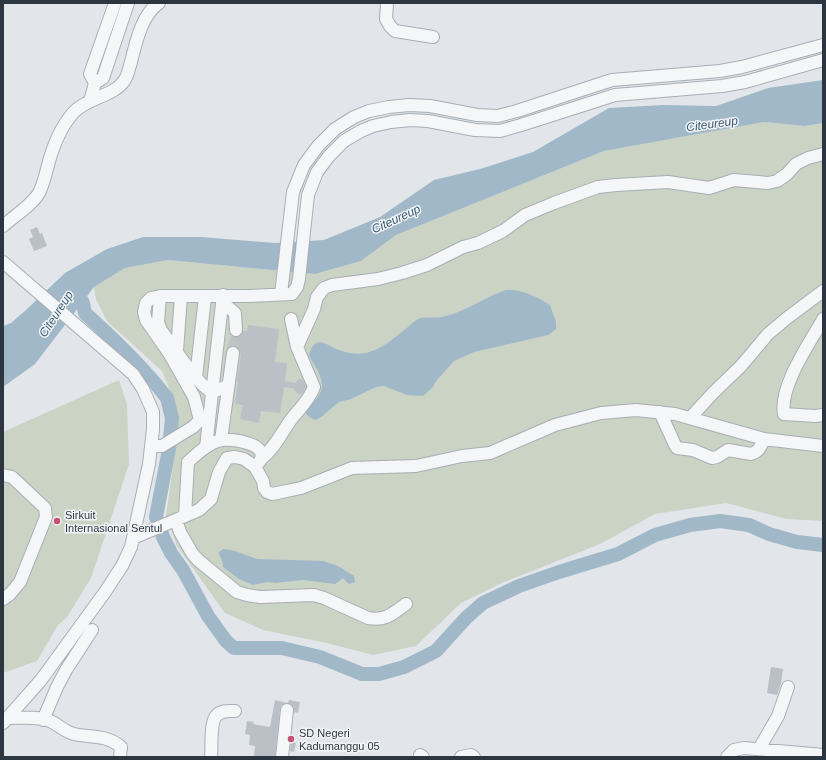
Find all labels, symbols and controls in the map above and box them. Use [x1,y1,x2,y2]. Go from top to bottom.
water label: Citeureup [685,113,739,135]
water label: Citeureup [369,202,423,236]
water label: Citeureup [36,288,76,340]
place label: Sirkuit Internasional Sentul [65,509,162,534]
marker: Sirkuit Internasional Sentul [52,516,62,526]
place label: SD Negeri Kadumanggu 05 [299,727,380,752]
marker: SD Negeri Kadumanggu 05 [286,734,296,744]

